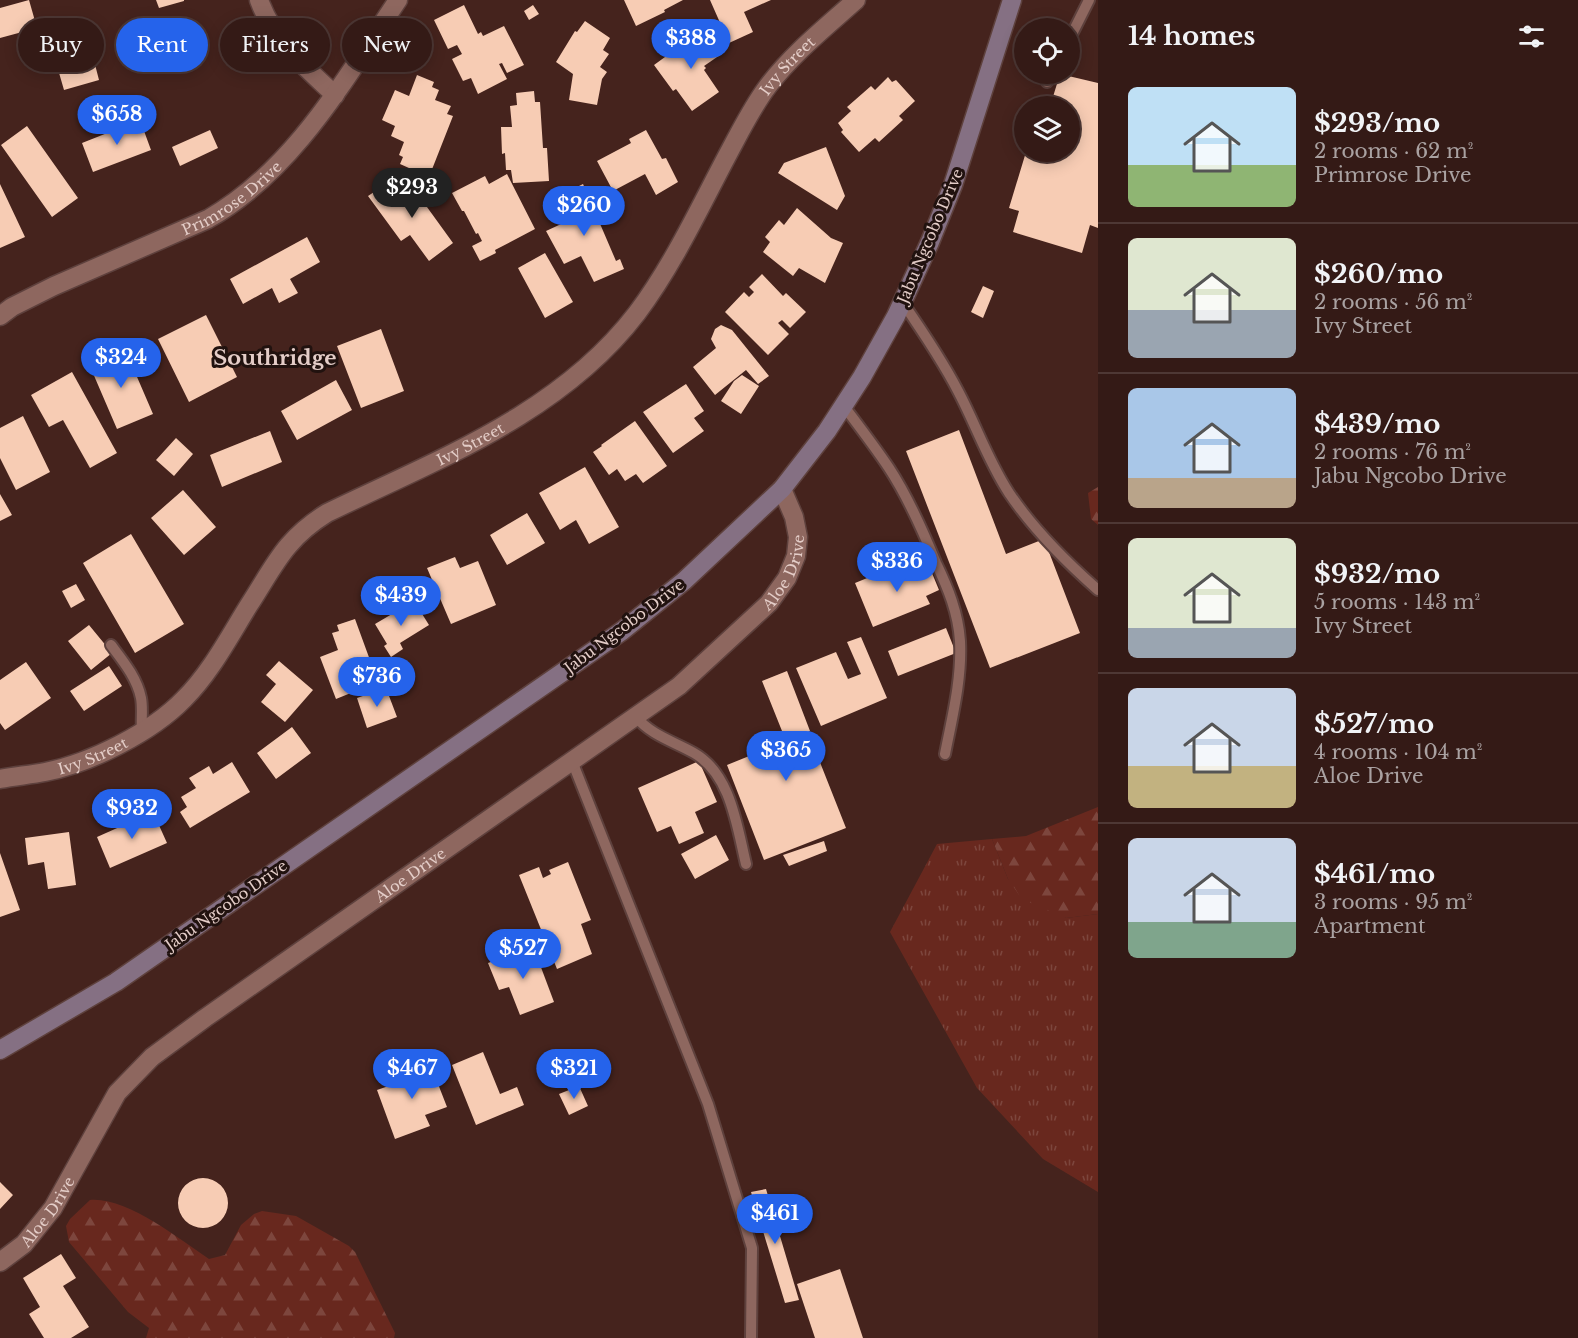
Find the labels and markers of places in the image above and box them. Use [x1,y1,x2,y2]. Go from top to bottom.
pin: $388 [655,19,727,70]
pin: $658 [81,95,153,146]
pin: $293 [376,168,448,219]
pin: $260 [548,186,620,237]
pin: $324 [85,338,157,389]
pin: $336 [861,542,933,593]
pin: $439 [365,576,437,627]
pin: $736 [341,657,413,708]
pin: $365 [750,731,822,782]
pin: $932 [96,789,168,840]
pin: $527 [487,929,559,980]
pin: $467 [376,1049,448,1100]
pin: $321 [538,1049,610,1100]
pin: $461 [739,1194,811,1245]

